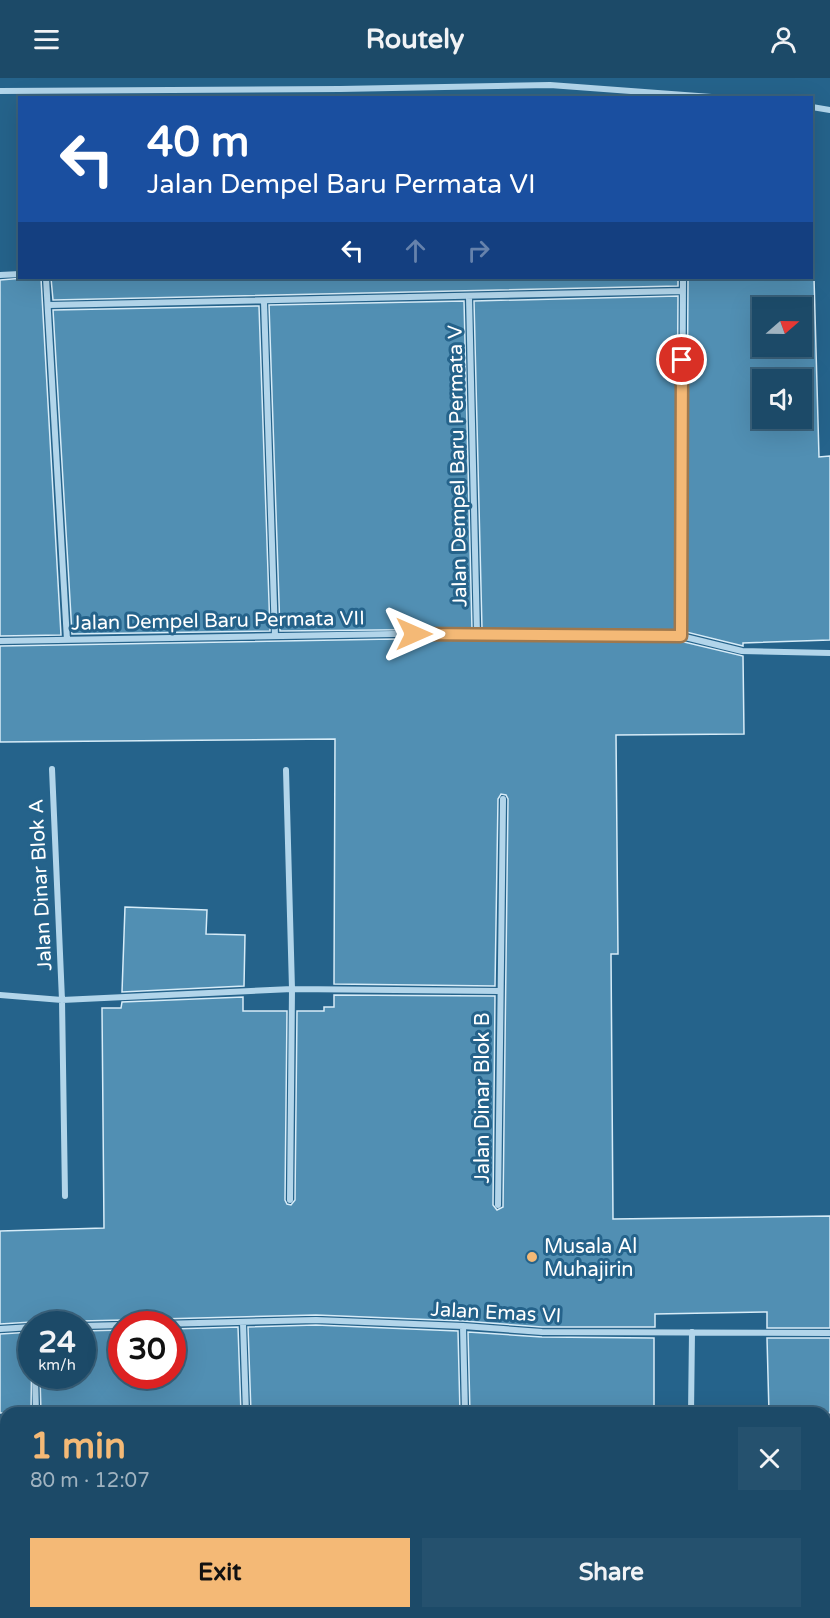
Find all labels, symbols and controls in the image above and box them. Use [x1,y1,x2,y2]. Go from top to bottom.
icon: menu [30,23,63,56]
text: Routely [366,23,464,56]
icon: person [767,23,800,56]
text: 40 m [147,117,249,168]
icon: left [48,120,126,198]
text: Jalan Dempel Baru Permata VI [147,168,536,201]
icon: left [336,234,369,267]
icon: ahead [399,234,432,267]
icon: right [462,234,495,267]
north arrow [752,297,812,357]
map controls [752,297,812,429]
street label: Jalan Dempel Baru Permata V [444,325,472,607]
pin [656,334,707,385]
icon: arrive [665,343,698,376]
button: sound [752,369,812,429]
position arrow [382,602,446,666]
street label: Jalan Dempel Baru Permata VII [71,606,365,636]
street label: Jalan Dinar Blok A [25,798,57,972]
street label: Jalan Dinar Blok B [471,1012,495,1184]
place label: Musala Al Muhajirin [544,1235,637,1282]
marker: Musala Al Muhajirin [525,1250,539,1264]
street label: Jalan Emas VI [430,1298,562,1328]
speed limit sign: 30 [108,1311,186,1389]
text: 24 [38,1324,76,1361]
text: km/h [38,1356,76,1374]
text: 1 min [30,1425,126,1468]
button: close [738,1427,801,1490]
text: 80 m · 12:07 [30,1469,150,1493]
button: Exit [30,1538,410,1607]
button: Share [422,1538,801,1607]

